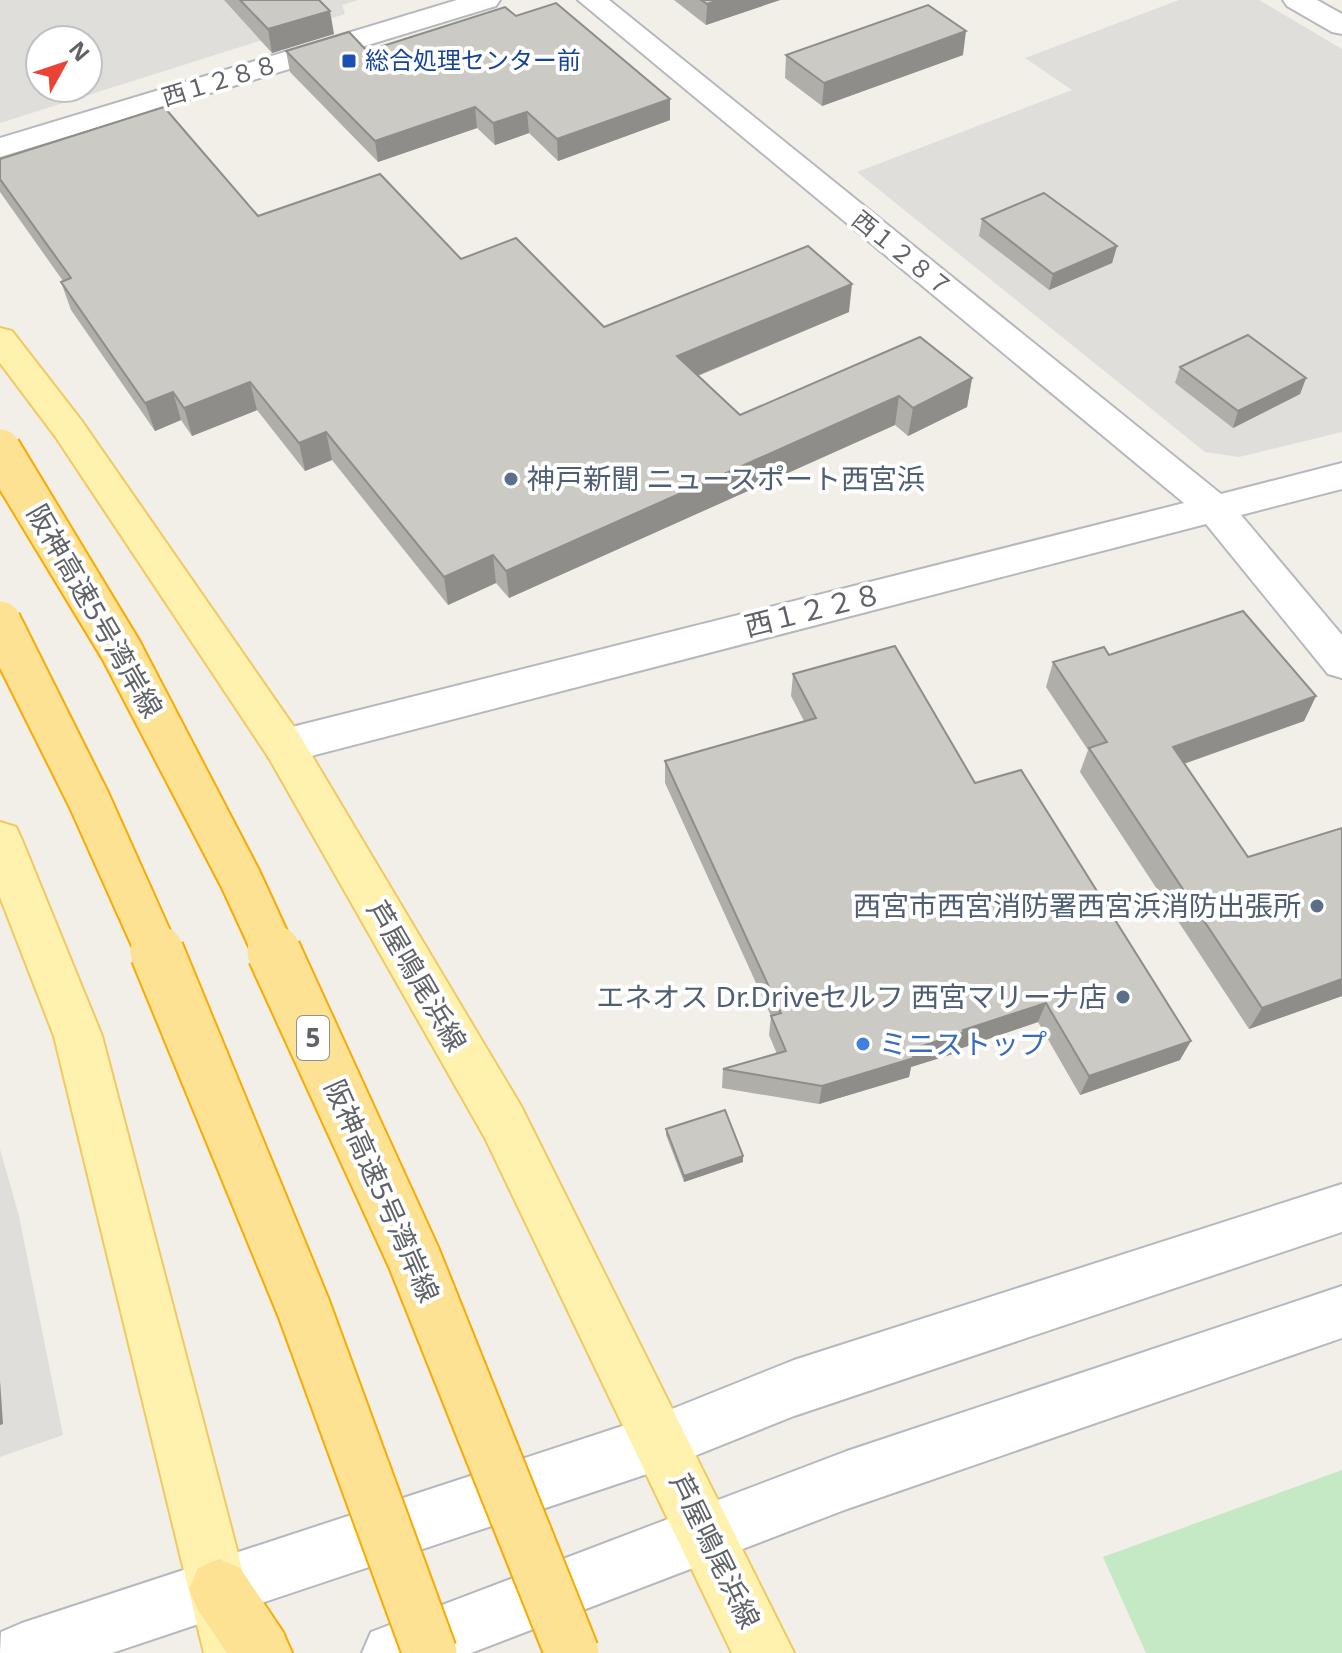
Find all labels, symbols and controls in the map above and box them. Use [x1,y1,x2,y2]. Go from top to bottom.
north arrow [24,24,104,104]
text: N [63,34,97,67]
place label: 総合処理センター前 [365,43,581,76]
street label: 西１２８８ [157,46,282,113]
marker: 総合処理センター前 [340,52,358,70]
street label: 西１２８７ [846,202,960,303]
place label: 神戸新聞 ニュースポート西宮浜 [527,459,925,497]
marker: 神戸新聞 ニュースポート西宮浜 [502,470,520,488]
street label: 阪神高速5号湾岸線 [19,497,172,724]
street label: 西１２２８ [740,574,885,644]
place label: 西宮市西宮消防署西宮浜消防出張所 [853,886,1301,924]
street label: 芦屋鳴尾浜線 [359,893,476,1058]
marker: 西宮市西宮消防署西宮浜消防出張所 [1308,897,1326,915]
place label: エネオス Dr.Driveセルフ 西宮マリーナ店 [596,977,1107,1015]
marker: エネオス Dr.Driveセルフ 西宮マリーナ店 [1114,988,1132,1006]
road number: 5 [297,1016,329,1060]
place label: ミニストップ [879,1024,1047,1062]
marker: ミニストップ [854,1035,872,1053]
street label: 阪神高速5号湾岸線 [317,1073,449,1308]
street label: 芦屋鳴尾浜線 [662,1467,770,1634]

